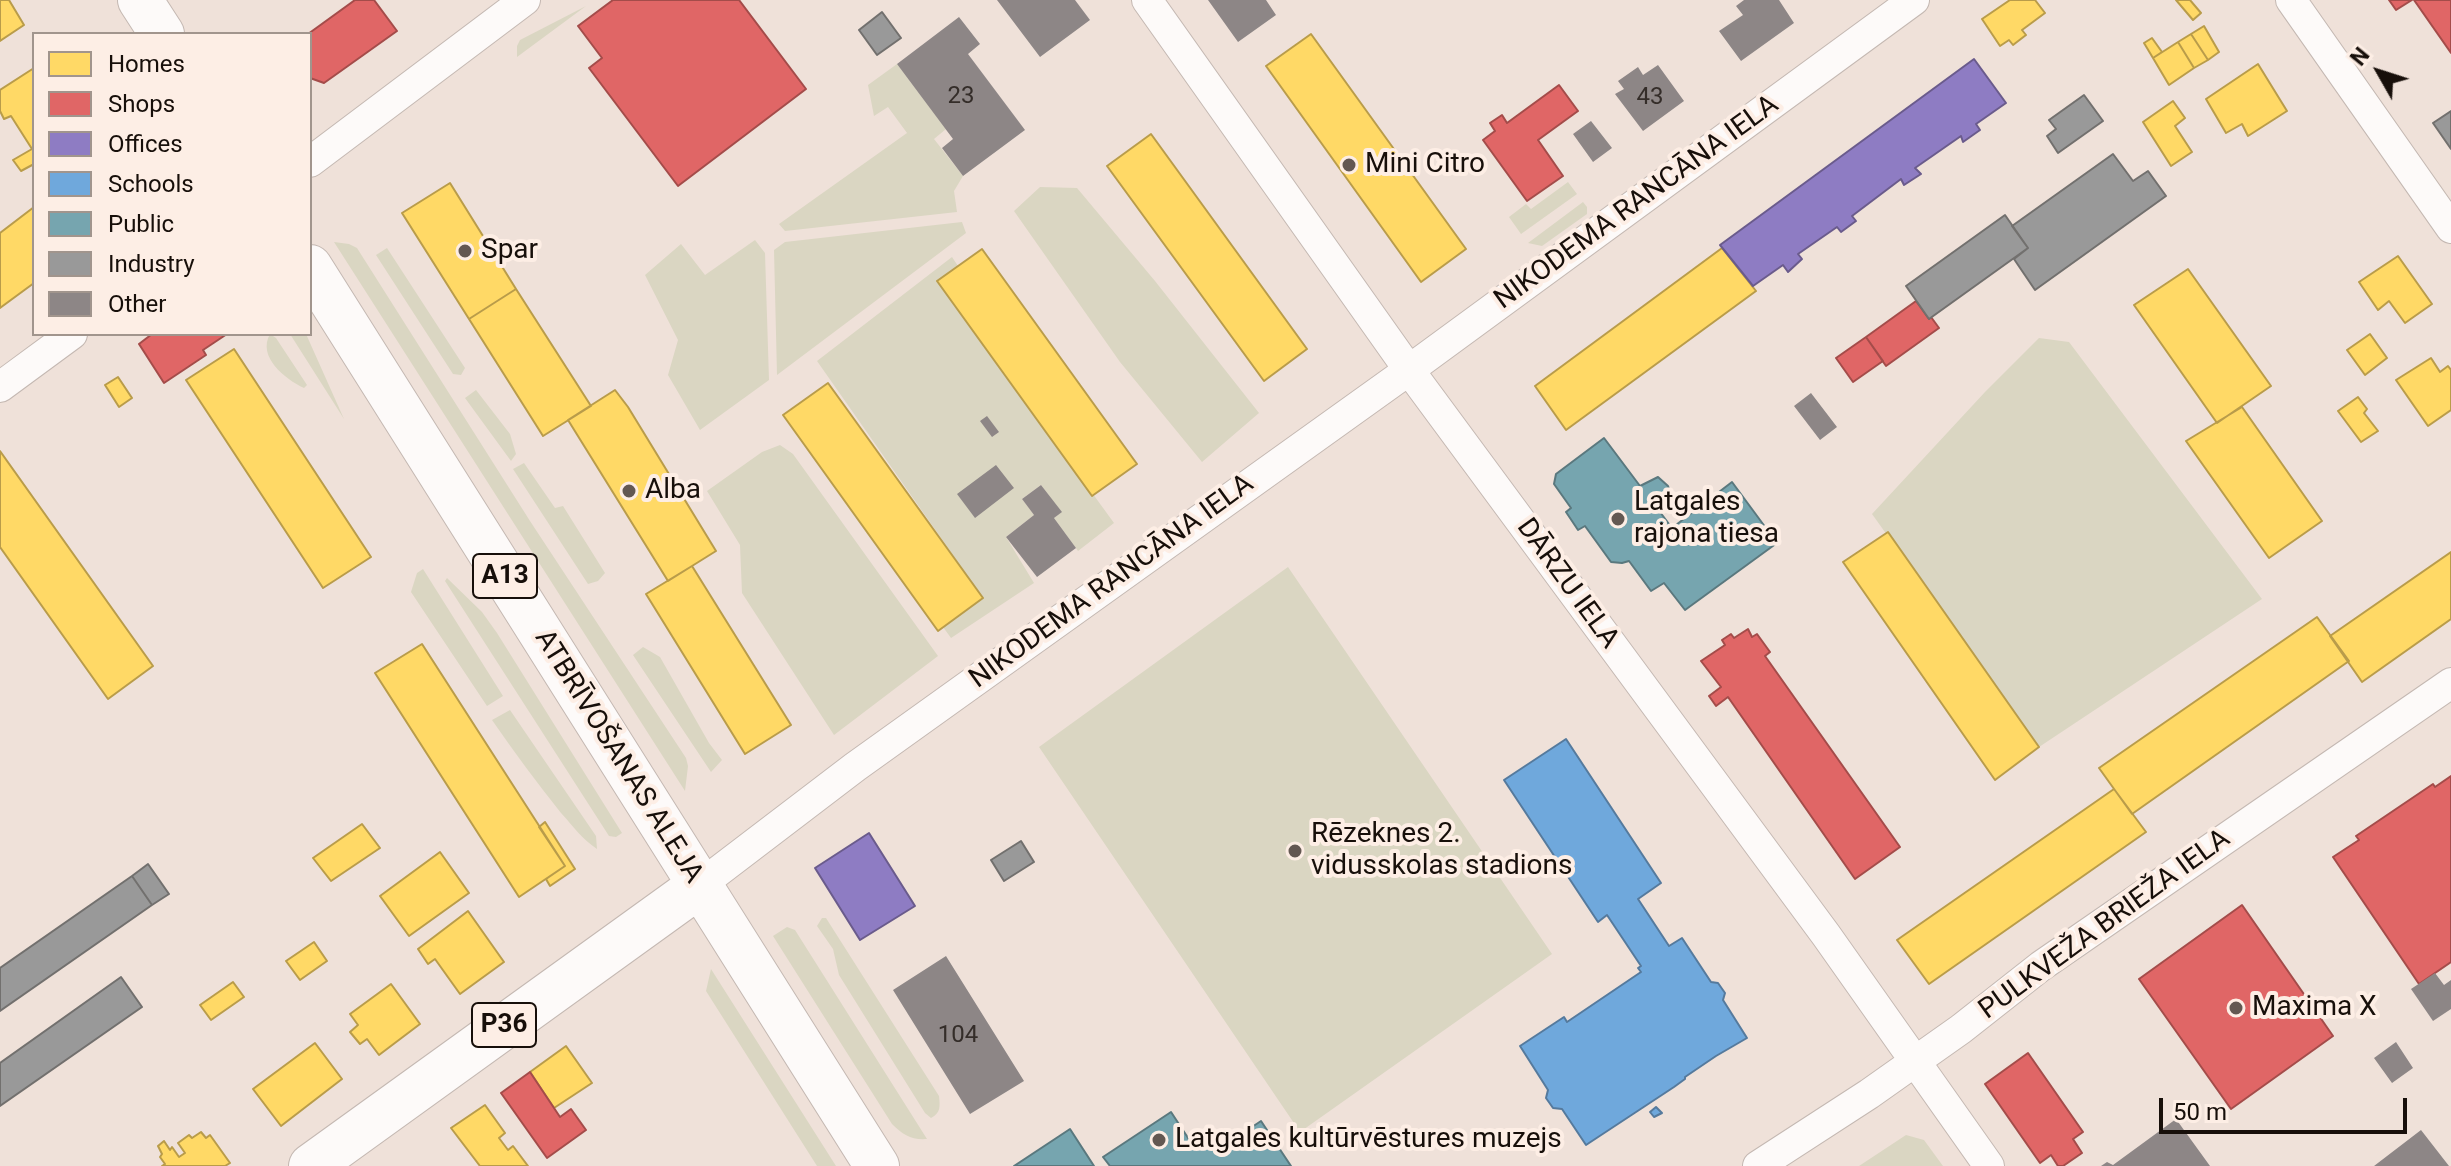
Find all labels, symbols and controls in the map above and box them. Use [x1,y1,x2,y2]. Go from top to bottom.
legend [32,32,312,336]
north arrow [2339,32,2419,112]
text: N [2345,43,2375,70]
text: Homes [108,50,185,78]
house number: 23 [948,83,974,111]
house number: 43 [1637,84,1663,112]
street label: NIKODEMA RANCĀNA IELA [1488,89,1786,317]
text: Shops [108,90,175,118]
text: Offices [108,130,183,158]
place label: Mini Citro [1365,148,1485,182]
marker: Mini Citro [1340,156,1358,174]
text: Schools [108,170,194,198]
text: Public [108,210,174,238]
place label: Spar [481,234,538,268]
marker: Spar [456,242,474,260]
text: Industry [108,250,194,278]
text: Other [108,290,166,318]
street label: NIKODEMA RANCĀNA IELA [963,468,1261,696]
place label: Alba [645,474,701,508]
marker: Alba [620,482,638,500]
place label: Latgales rajona tiesa [1634,486,1779,552]
marker: Latgales rajona tiesa [1609,510,1627,528]
street label: DĀRZU IELA [1509,512,1625,656]
road number: A13 [473,554,537,598]
street label: ATBRĪVOŠANAS ALEJA [526,624,710,890]
place label: Rēzeknes 2. vidusskolas stadions [1311,818,1572,884]
street label: PULKVEŽA BRIEŽA IELA [1973,823,2237,1027]
marker: Rēzeknes 2. vidusskolas stadions [1286,842,1304,860]
place label: Maxima X [2252,991,2377,1025]
marker: Maxima X [2227,999,2245,1017]
road number: P36 [472,1003,536,1047]
house number: 104 [938,1022,978,1050]
scale bar [2163,1082,2411,1132]
text: 50 m [2173,1098,2227,1126]
place label: Latgales kultūrvēstures muzejs [1175,1123,1562,1157]
marker: Latgales kultūrvēstures muzejs [1150,1131,1168,1149]

